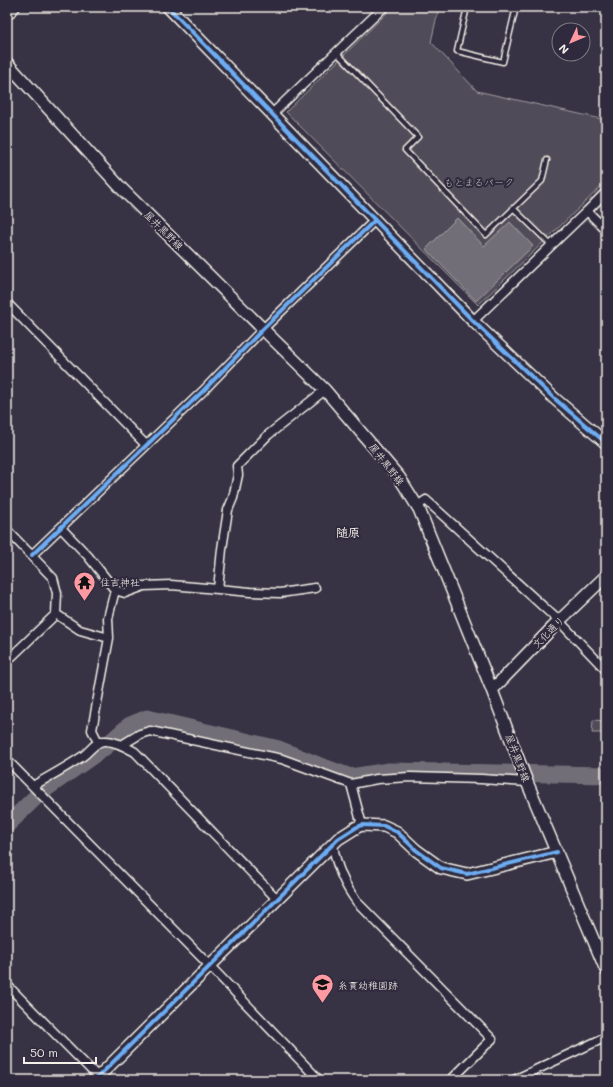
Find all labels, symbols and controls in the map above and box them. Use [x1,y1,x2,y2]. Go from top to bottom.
north arrow [551,22,591,62]
text: N [555,41,572,58]
park label: もとまるパーク [444,175,514,189]
street label: 屋井黒野線 [141,207,187,253]
street label: 屋井黒野線 [366,440,408,488]
district label: 随原 [336,524,360,540]
temple icon: 住吉神社 [71,569,97,602]
place label: 住吉神社 [100,575,140,589]
street label: 文化通り [529,613,567,651]
street label: 屋井黒野線 [503,732,533,784]
school or university icon: 糸貫幼稚園跡 [309,972,335,1005]
place label: 糸貫幼稚園跡 [338,978,398,992]
scale bar [24,1039,96,1065]
text: 50 m [30,1044,58,1060]

